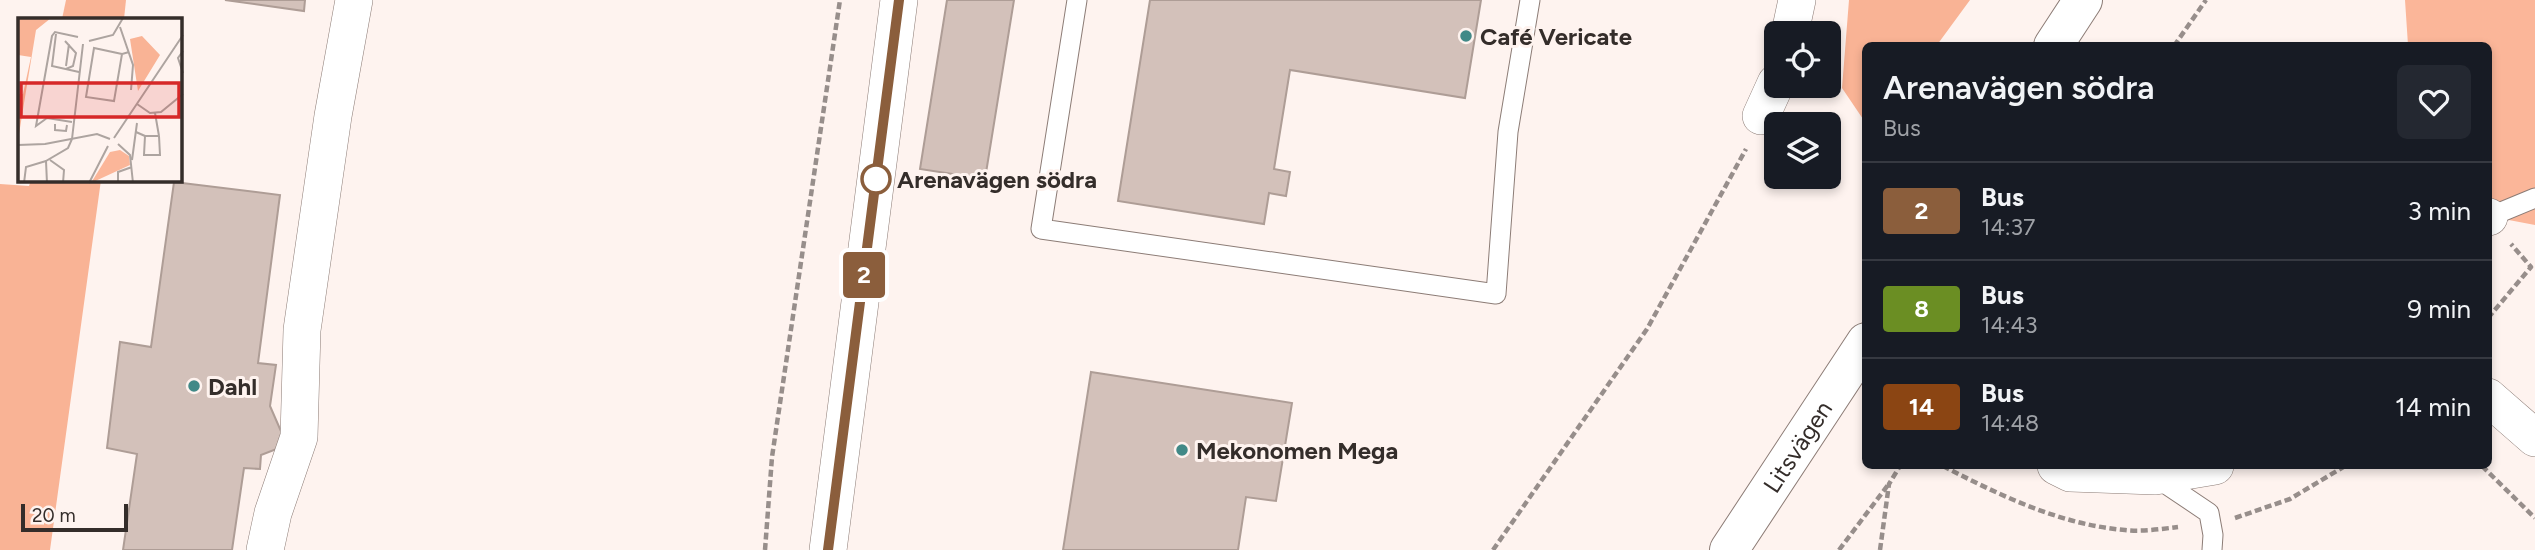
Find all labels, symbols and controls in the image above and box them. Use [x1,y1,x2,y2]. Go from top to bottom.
inset map [18,18,182,182]
map controls [1764,21,1841,189]
button: locate [1764,21,1841,98]
place label: Café Vericate [1480,22,1632,51]
marker: Café Vericate [1458,28,1474,44]
button: heart [2397,65,2471,139]
text: Arenavägen södra [1883,68,2155,107]
button: layers [1764,112,1841,189]
text: Bus [1883,114,1921,142]
marker: Arenavägen södra [861,164,891,194]
place label: Arenavägen södra [897,165,1097,194]
text: Bus [1981,181,2024,213]
text: 3 min [2408,195,2471,227]
text: 2 [1915,196,1928,225]
text: 14:37 [1981,213,2035,241]
line badge: 2 [841,252,887,298]
text: 2 [857,260,871,289]
text: Bus [1981,279,2024,311]
text: 9 min [2407,293,2471,325]
text: 8 [1914,294,1929,323]
text: 14:43 [1981,311,2037,339]
place label: Dahl [208,372,257,401]
text: Bus [1981,377,2024,409]
marker: Dahl [186,378,202,394]
text: 14 min [2395,391,2471,423]
text: 14 [1909,392,1934,421]
street label: Litsvägen [1757,395,1838,498]
text: 14:48 [1981,409,2039,437]
place label: Mekonomen Mega [1196,436,1398,465]
marker: Mekonomen Mega [1174,442,1190,458]
scale bar [21,501,128,533]
text: 20 m [32,504,76,527]

